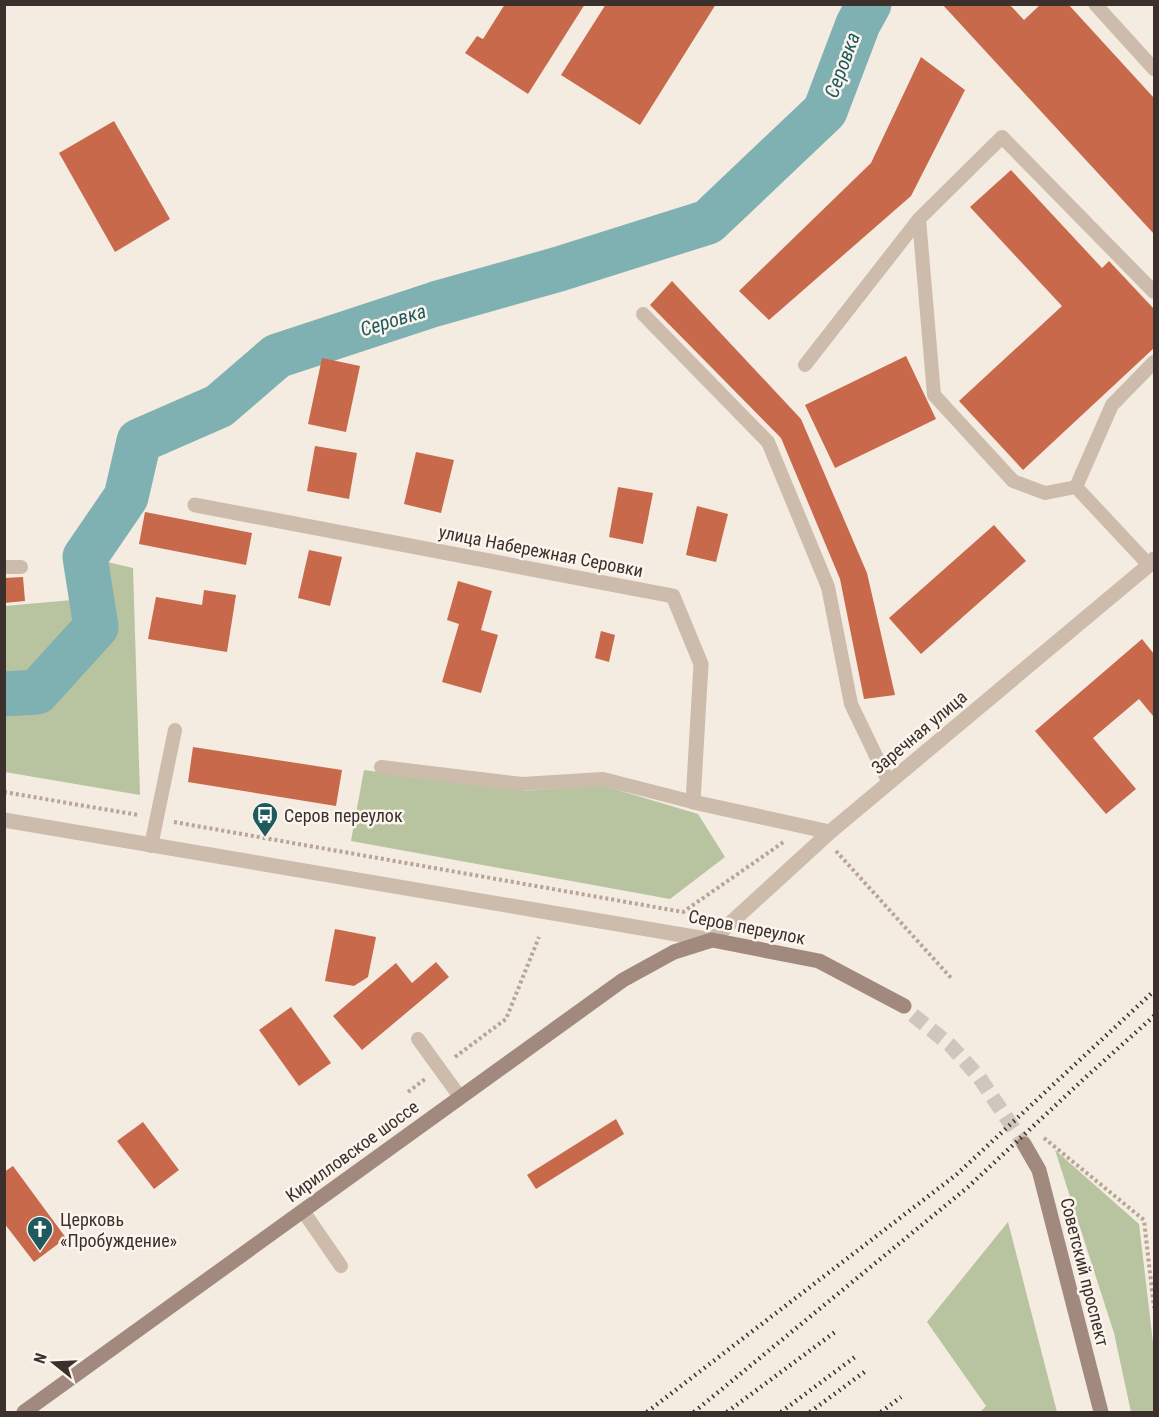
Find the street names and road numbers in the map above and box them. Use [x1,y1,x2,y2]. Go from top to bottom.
street label: улица Набережная Серовки [437,521,645,581]
street label: Заречная улица [867,686,971,778]
street label: Серов переулок [687,905,808,949]
street label: Кирилловское шоссе [282,1096,422,1206]
street label: Советский проспект [1056,1196,1114,1349]

